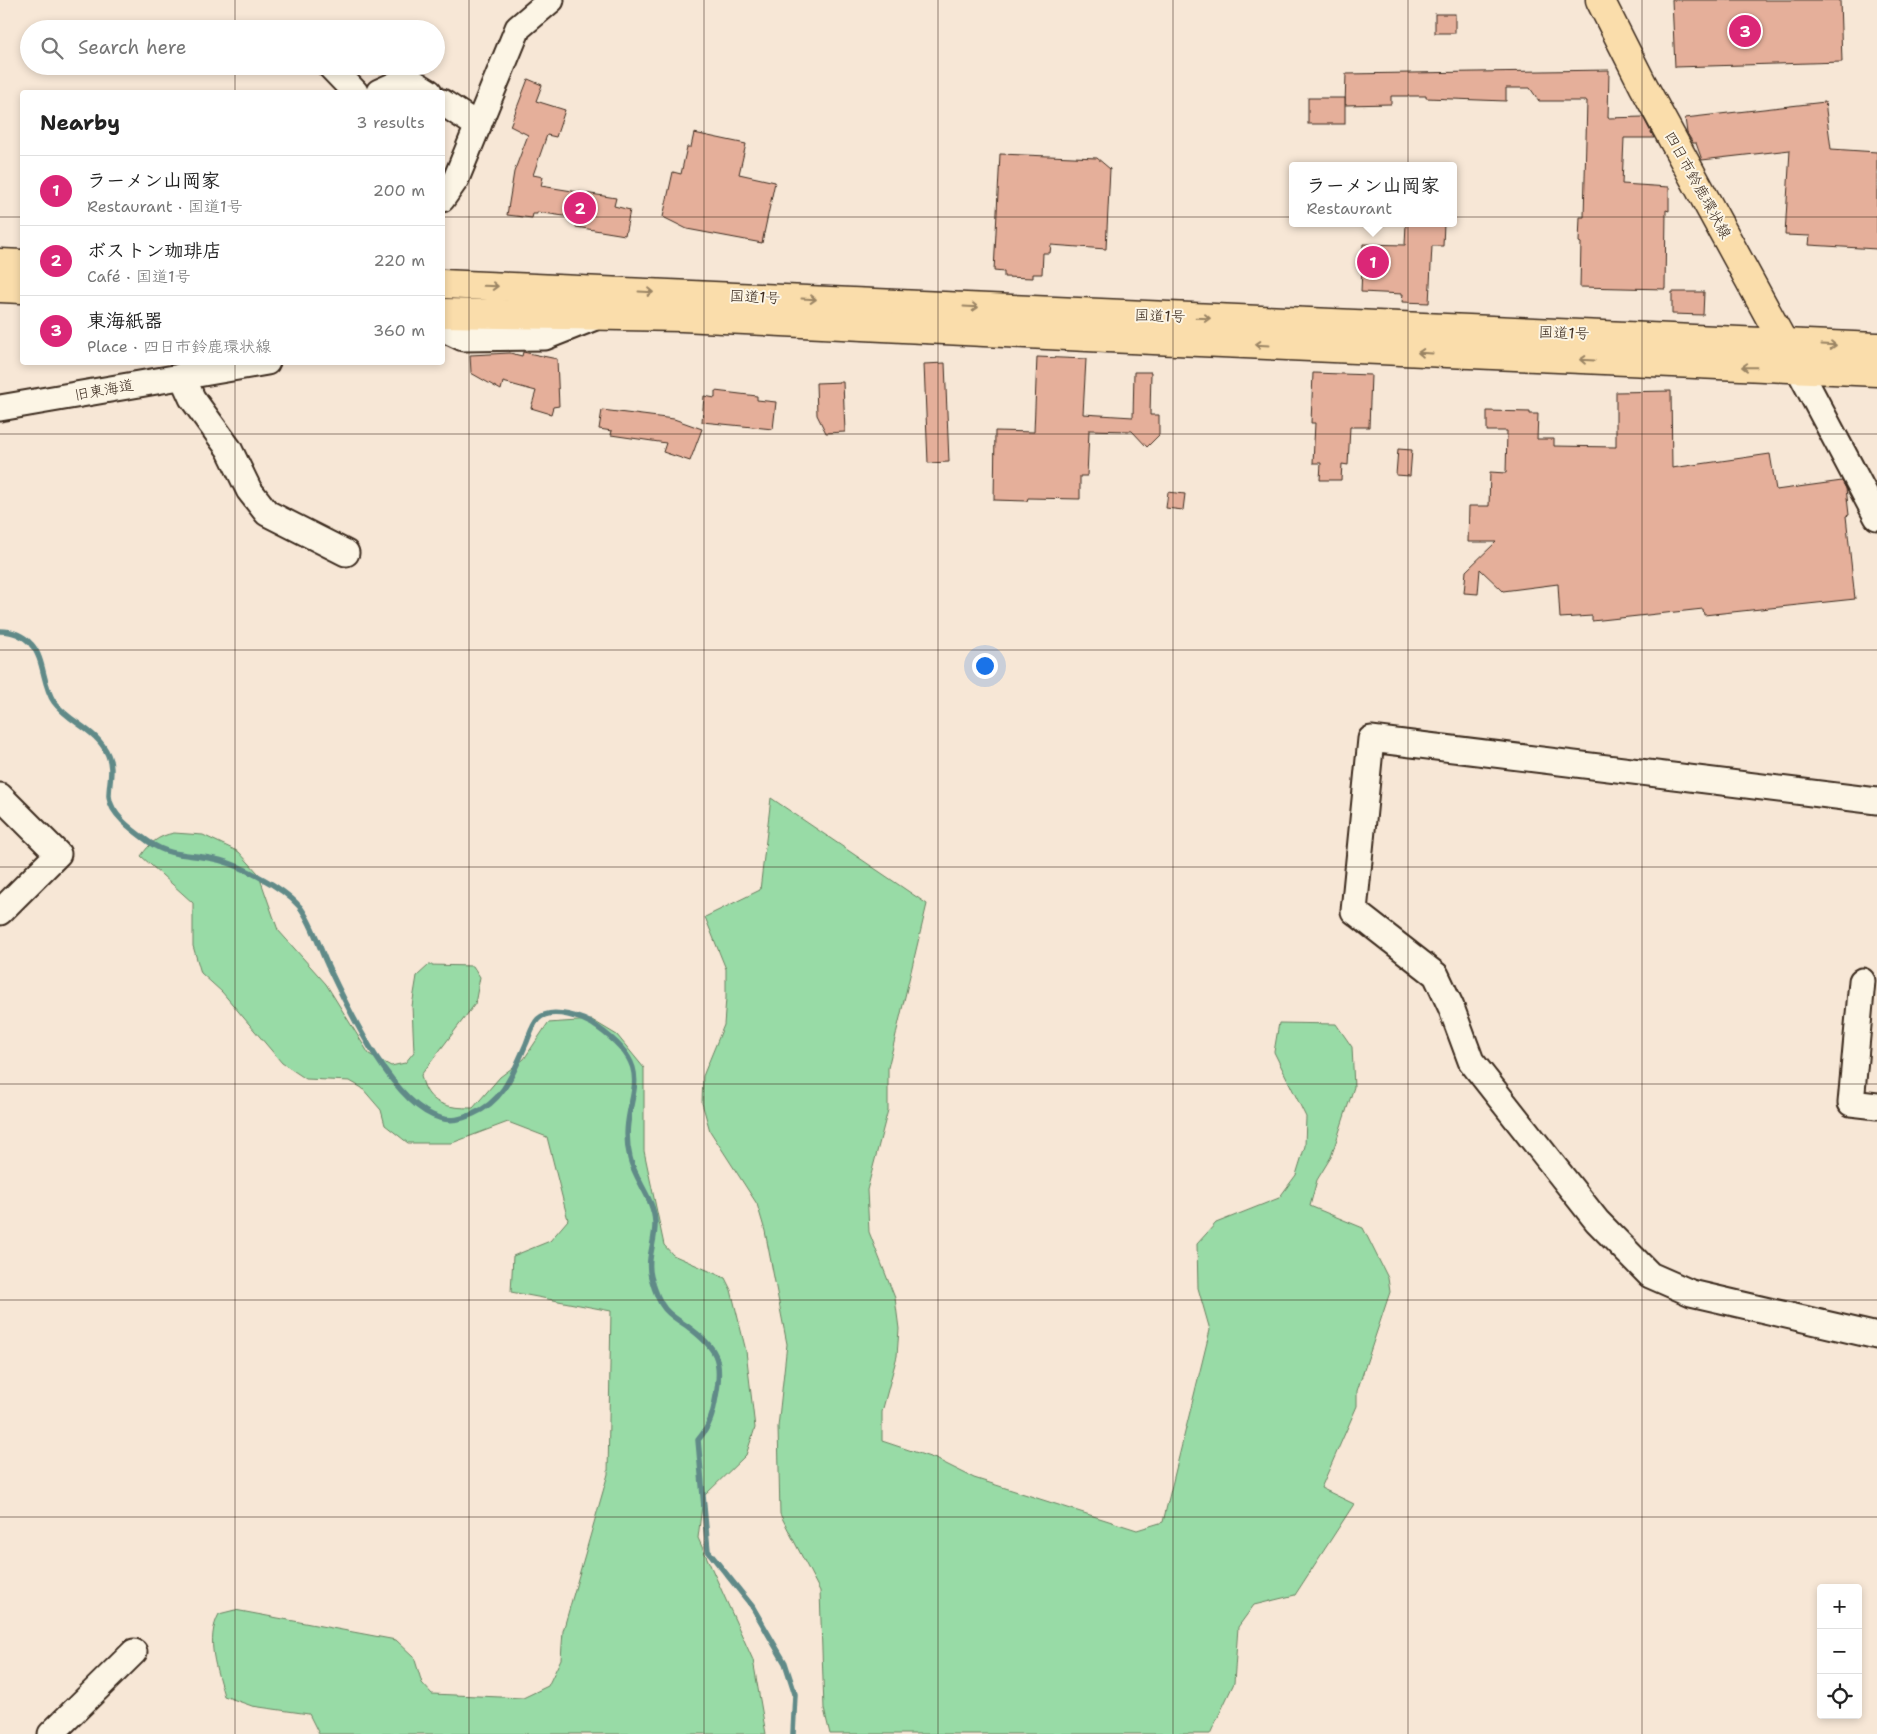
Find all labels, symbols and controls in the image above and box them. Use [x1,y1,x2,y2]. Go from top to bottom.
pin: 3 [1729,12,1761,50]
search box [20,20,445,75]
icon: search [38,34,66,62]
text: Search here [78,35,187,60]
text: Nearby [40,109,120,137]
text: 3 results [356,112,425,133]
street label: 四日市鈴鹿環状線 [1660,128,1736,242]
popup [1289,162,1457,227]
text: ラーメン山岡家 [87,168,220,193]
text: ラーメン山岡家 [1306,173,1440,198]
text: 1 [52,180,60,201]
text: 200 m [373,180,425,201]
pin: 2 [564,189,596,227]
text: Restaurant · 国道1号 [87,196,243,217]
text: Restaurant [1306,198,1392,219]
text: ボストン珈琲店 [87,238,222,263]
pin: 1 [1357,243,1389,281]
text: 2 [50,250,62,271]
text: 220 m [373,250,425,271]
text: Café · 国道1号 [87,266,191,287]
one-way arrow [482,281,499,291]
street label: 国道1号 [729,286,781,308]
one-way arrow [638,287,654,296]
one-way arrow [800,295,816,304]
one-way arrow [963,303,979,312]
street label: 国道1号 [1134,305,1186,327]
text: 東海紙器 [87,308,163,333]
one-way arrow [1195,313,1211,322]
text: 3 [50,320,62,341]
text: 360 m [373,320,425,341]
street label: 国道1号 [1538,322,1590,344]
text: Place · 四日市鈴鹿環状線 [87,336,271,357]
one-way arrow [1821,340,1837,349]
one-way arrow [1255,341,1271,350]
one-way arrow [1417,348,1433,357]
one-way arrow [1579,356,1595,365]
one-way arrow [1742,362,1758,372]
street label: 旧東海道 [73,375,135,405]
your location [972,653,998,679]
map controls [1817,1584,1862,1719]
button: + [1817,1584,1862,1629]
button: − [1817,1629,1862,1674]
button: locate [1817,1674,1862,1719]

